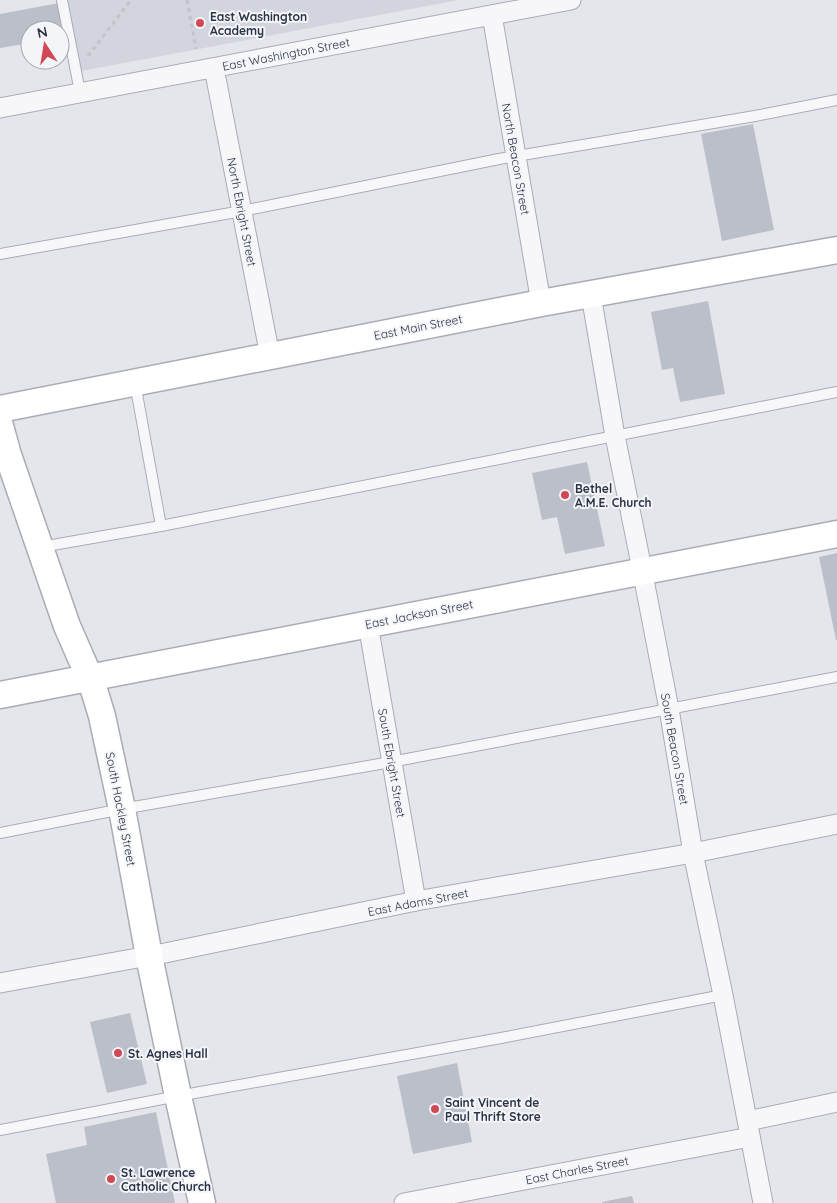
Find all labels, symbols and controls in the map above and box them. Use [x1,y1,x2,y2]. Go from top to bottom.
place label: East Washington Academy [210,9,307,38]
marker: East Washington Academy [194,17,206,29]
north arrow [20,20,70,70]
text: N [35,22,49,42]
street label: East Washington Street [221,34,351,74]
street label: North Beacon Street [499,102,533,216]
street label: North Ebright Street [224,156,260,268]
street label: East Main Street [372,311,464,343]
place label: Bethel A.M.E. Church [575,481,652,510]
marker: Bethel A.M.E. Church [559,489,571,501]
street label: East Jackson Street [364,596,474,632]
street label: South Beacon Street [658,692,692,806]
street label: South Ebright Street [375,707,409,819]
street label: South Hackley Street [103,751,139,867]
street label: East Adams Street [366,885,470,919]
place label: St. Agnes Hall [128,1046,208,1061]
marker: St. Agnes Hall [112,1047,124,1059]
place label: Saint Vincent de Paul Thrift Store [445,1095,541,1124]
marker: Saint Vincent de Paul Thrift Store [429,1103,441,1115]
street label: East Charles Street [524,1153,630,1187]
place label: St. Lawrence Catholic Church [121,1165,211,1194]
marker: St. Lawrence Catholic Church [105,1173,117,1185]

